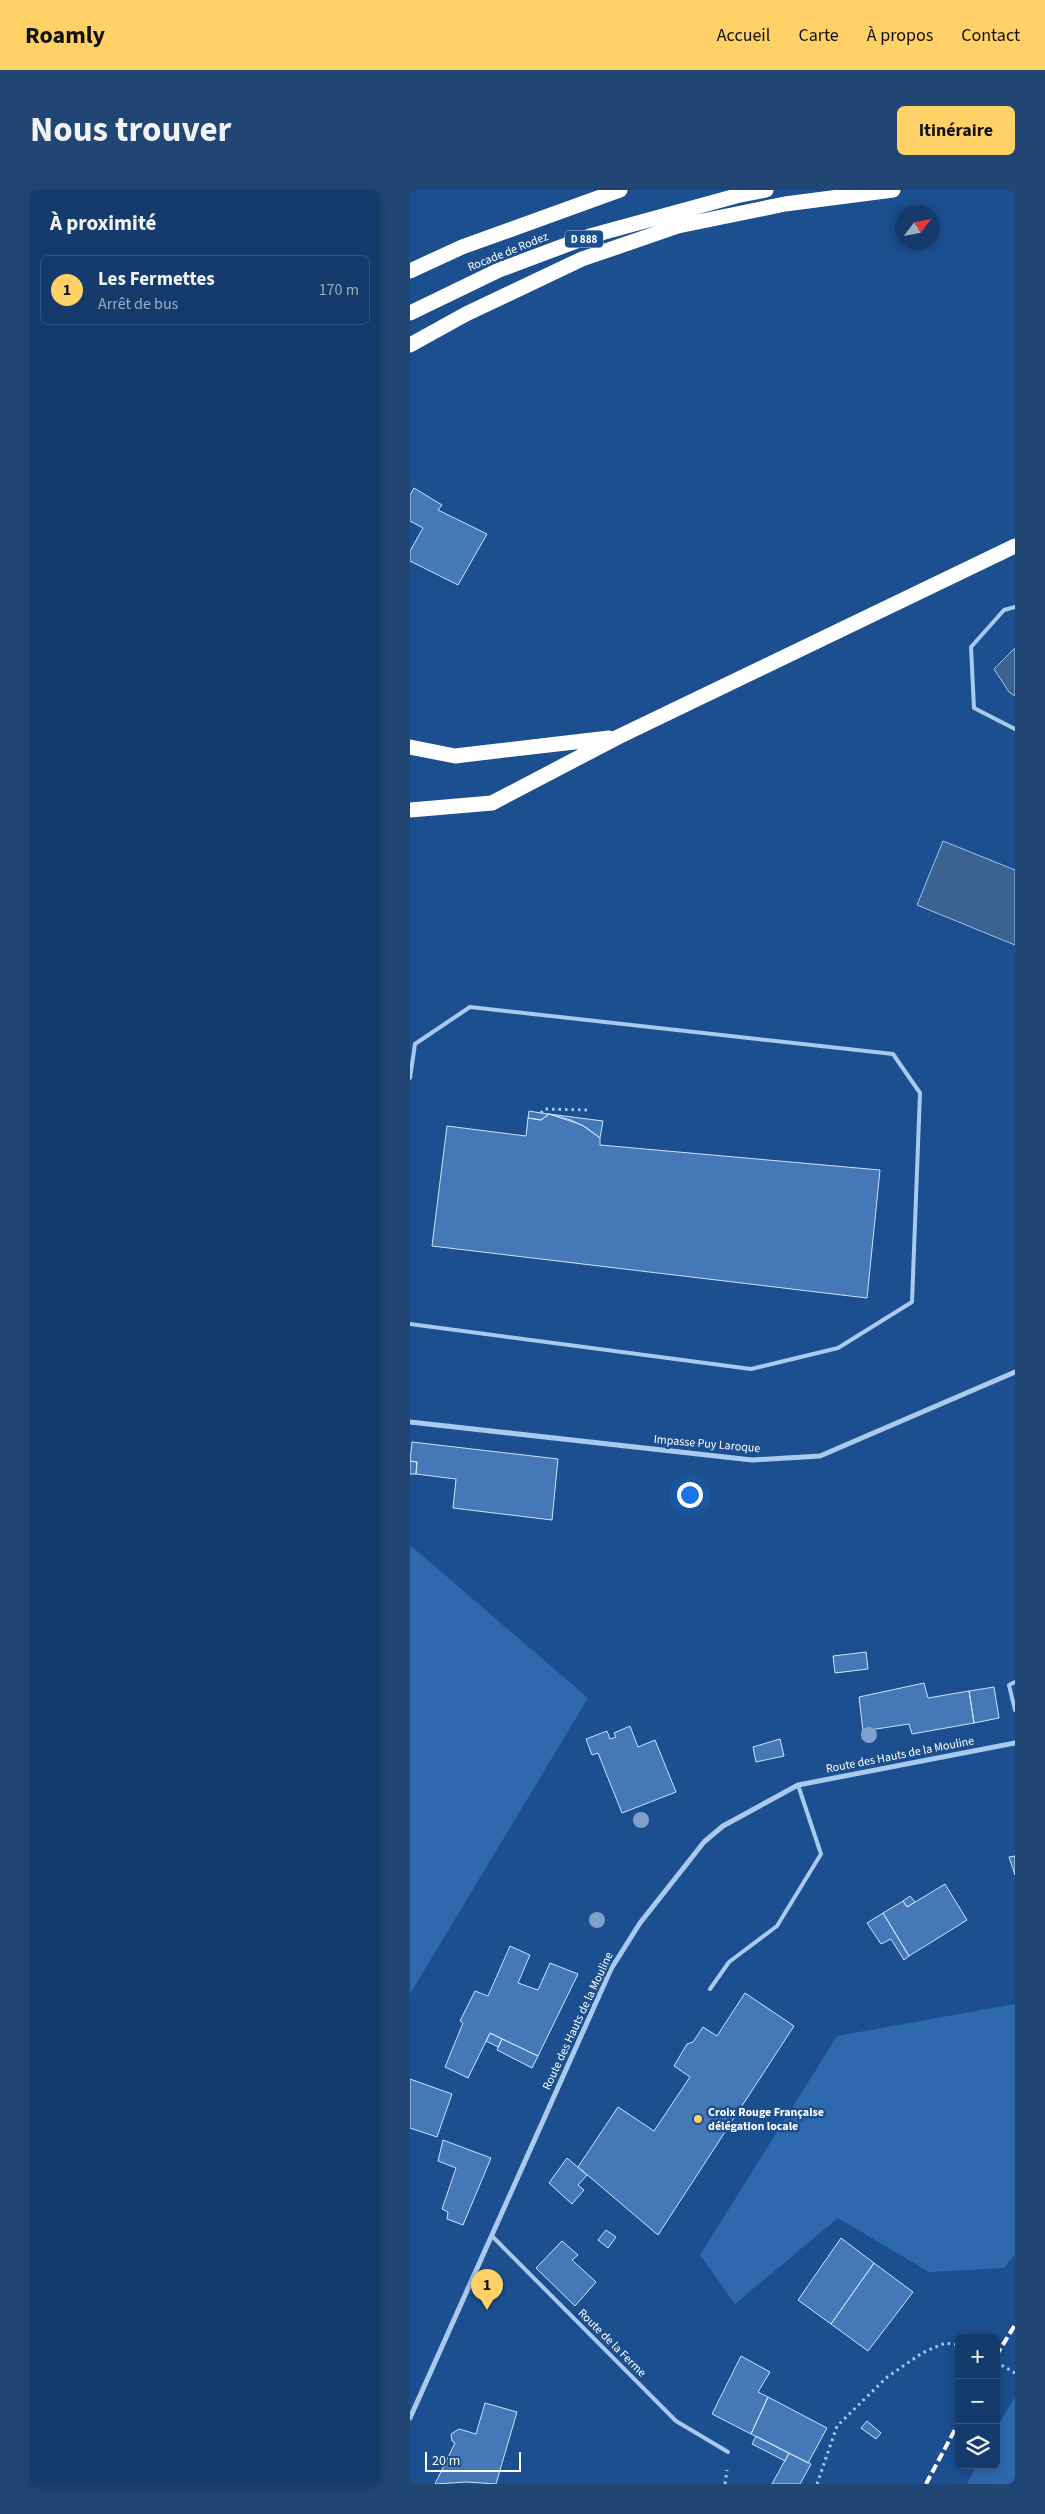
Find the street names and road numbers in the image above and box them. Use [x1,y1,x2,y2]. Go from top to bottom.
street label: Rocade de Rodez [465,228,551,276]
road number: D 888 [565,231,603,248]
street label: Impasse Puy Laroque [653,1431,761,1457]
street label: Route des Hauts de la Mouline [824,1732,976,1778]
street label: Route des Hauts de la Mouline [538,1949,618,2093]
street label: Route de la Ferme [574,2305,650,2381]

